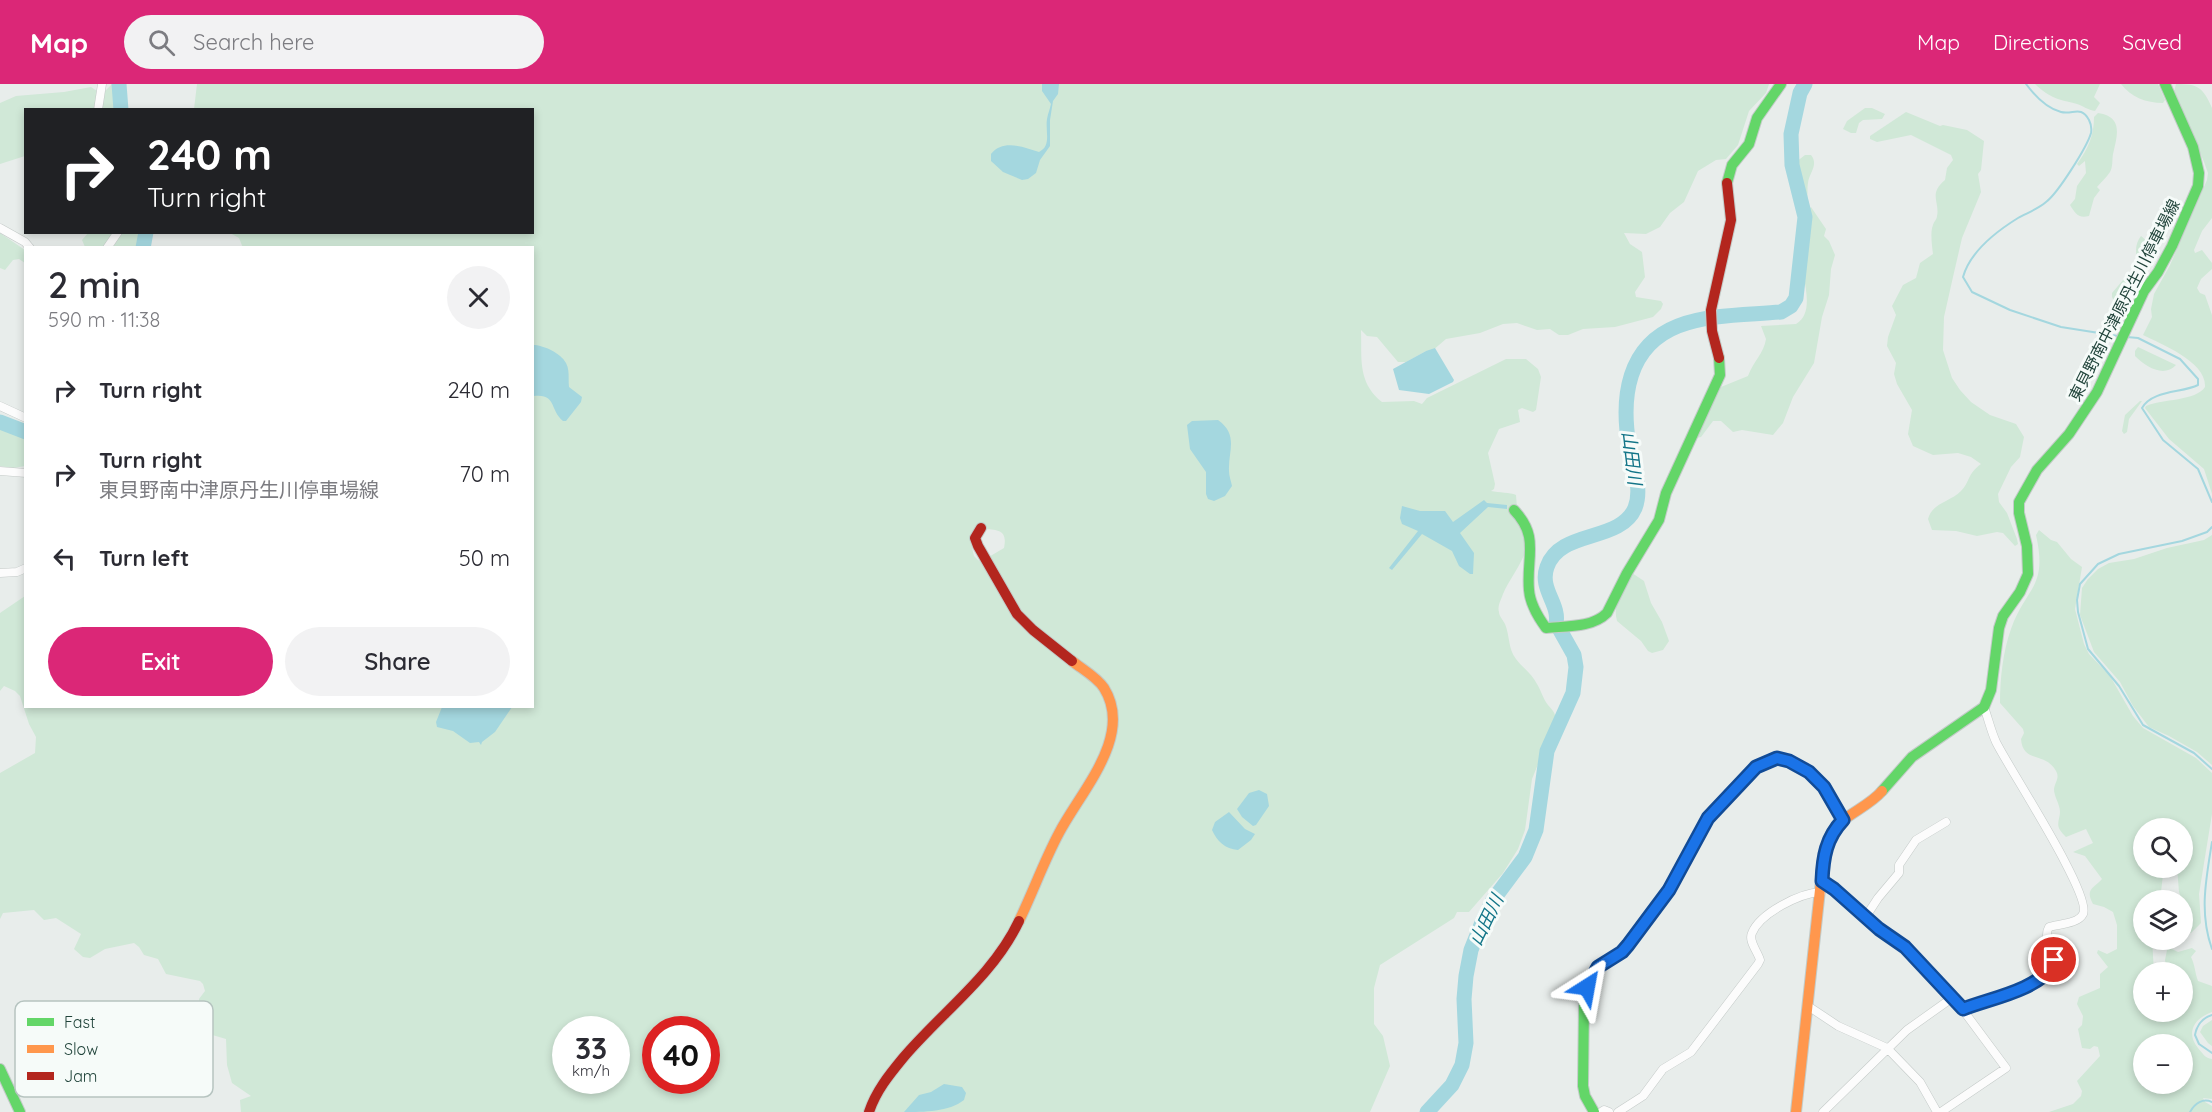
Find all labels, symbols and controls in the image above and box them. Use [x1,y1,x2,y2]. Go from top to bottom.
search box [124,15,544,69]
text: Map [30,25,88,60]
icon: search [145,26,178,59]
text: Search here [193,28,315,56]
text: Map [1917,29,1960,55]
text: Directions [1993,29,2089,55]
text: Saved [2122,29,2182,55]
text: 240 m [147,128,272,181]
icon: right [48,132,126,210]
text: Turn right [147,180,266,214]
street label: 東貝野南中津原丹生川停車場線 [2064,196,2184,404]
text: 2 min [48,262,141,307]
button: close [447,266,510,329]
text: 590 m · 11:38 [48,307,160,332]
icon: right [48,374,81,407]
text: Turn right [99,376,203,404]
text: 240 m [447,376,510,404]
water label: 山田川 [1617,430,1647,488]
text: Turn right [99,446,203,474]
icon: right [48,458,81,491]
text: 70 m [460,460,510,488]
text: 東貝野南中津原丹生川停車場線 [99,477,379,502]
icon: left [48,542,81,575]
text: Turn left [99,544,189,572]
text: 50 m [459,544,510,572]
button: Exit [48,627,273,696]
button: Share [285,627,510,696]
map controls [2133,818,2193,1094]
button: search [2133,818,2193,878]
water label: 山田川 [1464,889,1509,949]
button: layers [2133,890,2193,950]
pin [2028,934,2079,985]
icon: arrive [2037,943,2070,976]
position arrow [1555,955,1619,1019]
button: + [2133,962,2193,1022]
legend [15,1001,213,1097]
text: Fast [64,1012,95,1032]
speed limit sign: 40 [642,1016,720,1094]
text: 33 [575,1029,607,1067]
button: − [2133,1034,2193,1094]
text: Slow [64,1039,98,1059]
text: km/h [572,1061,610,1080]
text: Jam [64,1066,97,1086]

